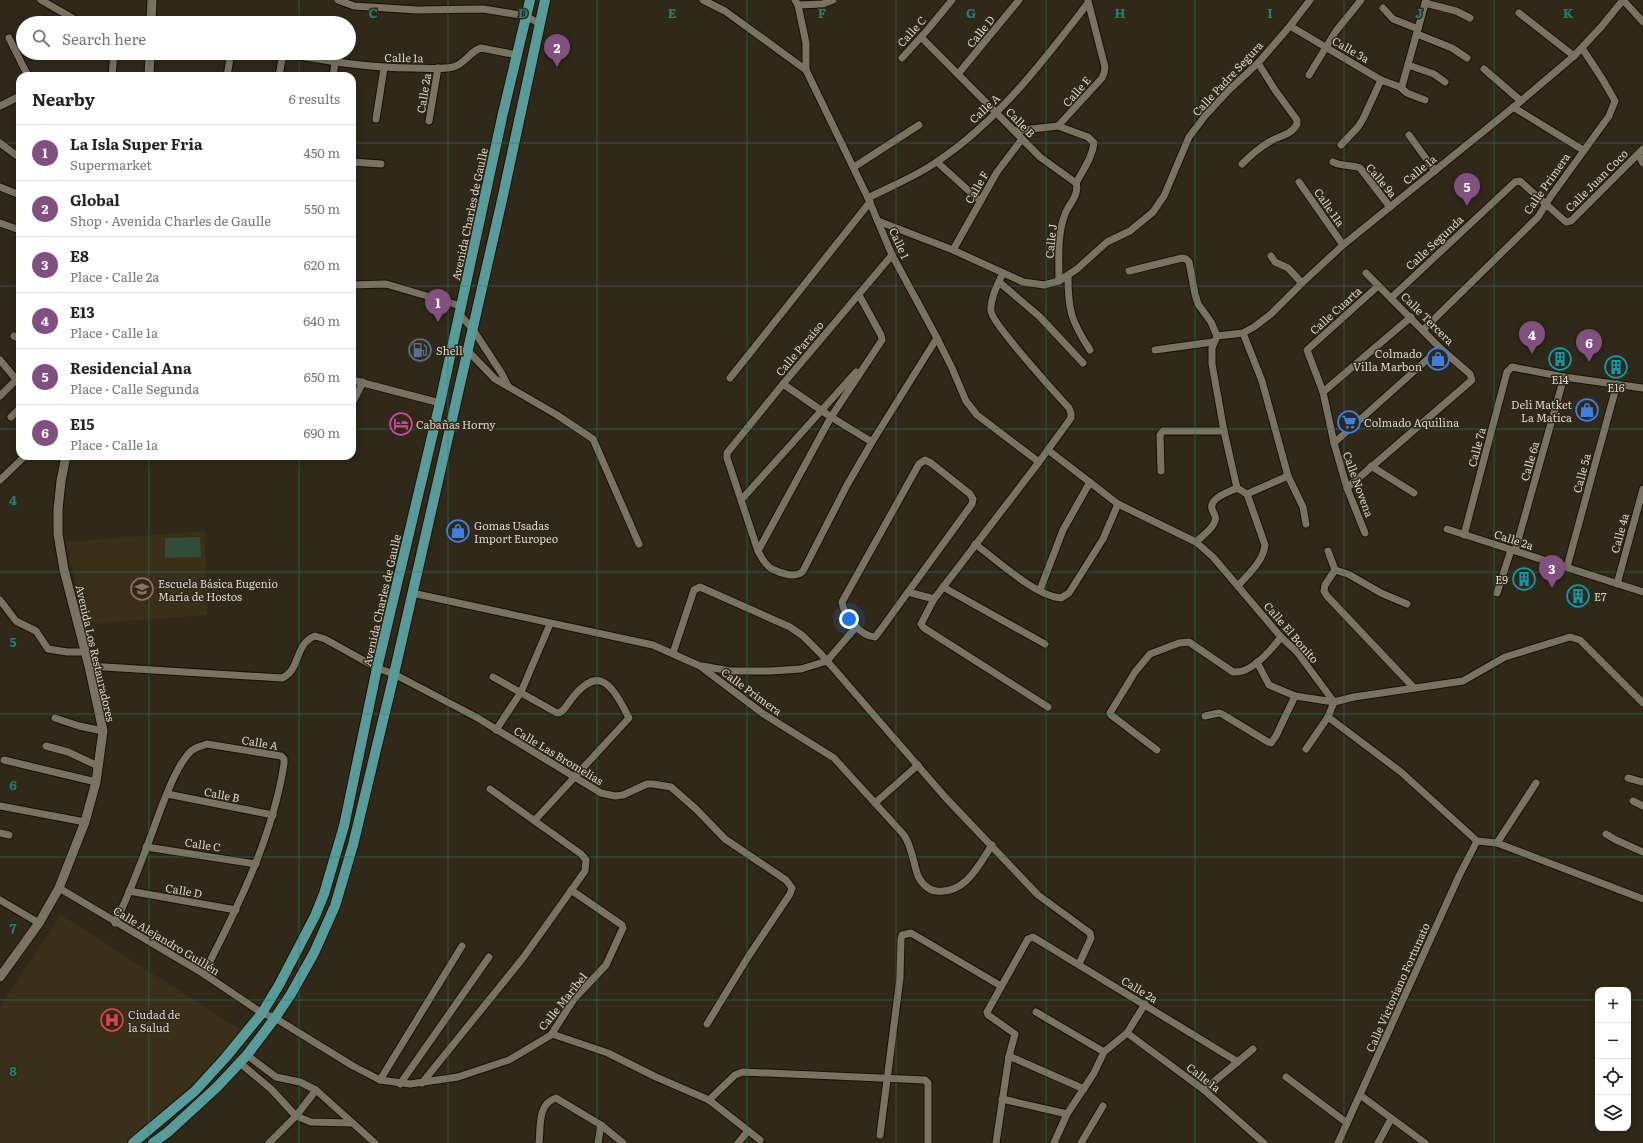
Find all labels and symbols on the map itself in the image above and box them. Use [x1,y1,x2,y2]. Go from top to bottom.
text: C [368,3,378,22]
text: D [518,3,528,22]
text: E [668,3,677,22]
text: F [818,3,826,22]
text: G [966,3,976,22]
text: H [1115,3,1126,22]
text: I [1267,3,1273,22]
text: J [1415,3,1423,22]
text: K [1563,3,1574,22]
street label: Calle C [893,12,929,50]
street label: Calle D [962,12,998,50]
street label: Calle 3a [1329,32,1373,66]
pin: 2 [544,34,570,67]
street label: Calle Padre Segura [1188,37,1266,119]
street label: Calle 1a [384,49,424,65]
street label: Calle 2a [412,72,434,114]
street label: Calle E [1058,72,1094,110]
street label: Calle A [965,90,1003,126]
street label: Calle B [1003,104,1039,140]
street label: Calle Juan Coco [1561,145,1631,215]
street label: Avenida Charles de Gaulle [447,146,491,282]
street label: Calle Primera [1519,149,1573,217]
street label: Calle 1a [1399,150,1439,188]
street label: Calle 9a [1363,159,1401,201]
street label: Calle F [960,167,992,206]
pin: 5 [1454,173,1480,206]
street label: Calle 11a [1311,185,1349,229]
street label: Calle Segunda [1402,211,1467,273]
street label: Calle J [1040,223,1060,259]
street label: Calle 1 [886,225,914,262]
street label: Calle Cuarta [1306,282,1364,338]
street label: Calle Tercera [1398,288,1458,348]
pin: 1 [425,289,451,322]
street label: Calle Paraíso [771,317,827,379]
pin: 4 [1519,321,1545,354]
pin: 6 [1576,329,1602,362]
fuel station icon: Shell [407,337,433,363]
place label: Shell [436,342,463,358]
place label: Colmado Villa Marbon [1353,345,1422,374]
shop icon: Colmado Villa Marbon [1425,346,1451,372]
building icon: E14 [1547,346,1573,372]
building icon: E16 [1603,354,1629,380]
place label: E14 [1551,371,1569,387]
place label: E16 [1607,379,1625,395]
place label: Deli Matket La Matica [1511,396,1573,425]
shop icon: Deli Matket La Matica [1574,397,1600,423]
supermarket icon: Colmado Aquilina [1336,409,1362,435]
hotel icon: Cabañas Horny [388,411,414,437]
place label: Colmado Aquilina [1364,414,1459,430]
place label: Cabañas Horny [416,416,496,432]
street label: Calle 7a [1463,425,1489,468]
street label: Calle 6a [1516,439,1542,483]
street label: Calle Novena [1340,449,1378,519]
street label: Calle 5a [1568,451,1594,494]
text: 4 [9,490,17,509]
street label: Calle 4a [1606,511,1632,555]
place label: Gomas Usadas Import Europeo [474,517,558,546]
shop icon: Gomas Usadas Import Europeo [445,518,471,544]
street label: Calle 2a [1492,525,1536,553]
street label: Avenida Charles de Gaulle [358,532,404,668]
pin: 3 [1539,555,1565,588]
building icon: E9 [1511,566,1537,592]
place label: E9 [1495,571,1508,587]
place label: Escuela Básica Eugenio María de Hostos [158,575,278,604]
school or university icon: Escuela Básica Eugenio María de Hostos [129,576,155,602]
street label: Avenida Los Restauradores [72,583,120,723]
building icon: E7 [1565,583,1591,609]
place label: E7 [1594,588,1607,604]
street label: Calle El Bonito [1261,598,1323,666]
your location [839,609,859,629]
text: 5 [9,632,17,651]
street label: Calle Primera [718,664,786,719]
street label: Calle Las Bromelias [511,722,607,788]
street label: Calle A [241,731,279,753]
text: 6 [9,775,17,794]
street label: Calle B [203,783,241,805]
street label: Calle C [184,833,223,855]
street label: Calle D [164,879,204,901]
street label: Calle Alejandro Guillén [111,902,223,978]
text: 7 [9,918,17,937]
street label: Calle Victoriano Fortunato [1361,920,1433,1054]
street label: Calle Maribel [534,969,590,1033]
street label: Calle 2a [1119,972,1161,1006]
place label: Ciudad de la Salud [128,1006,180,1035]
hospital icon: Ciudad de la Salud [99,1007,125,1033]
street label: Calle 1a [1184,1059,1224,1095]
text: 8 [9,1061,17,1080]

